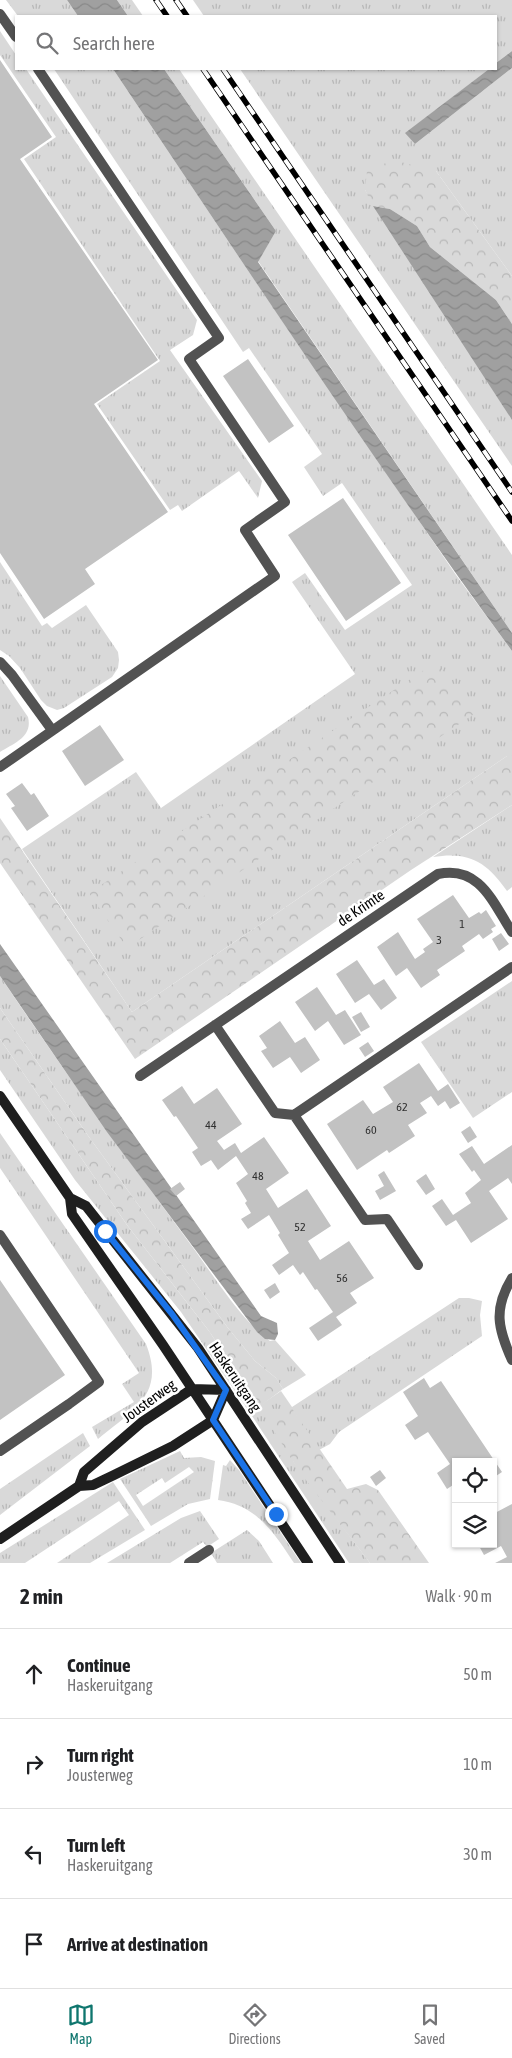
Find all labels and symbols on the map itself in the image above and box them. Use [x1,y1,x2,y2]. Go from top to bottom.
street label: de Krimte [334,886,388,929]
house number: 1 [459,917,465,931]
house number: 3 [436,933,442,947]
house number: 62 [396,1100,408,1114]
house number: 44 [205,1118,217,1132]
house number: 60 [365,1123,377,1137]
house number: 48 [252,1169,264,1183]
route start [94,1220,117,1243]
house number: 52 [294,1220,306,1234]
house number: 56 [336,1271,348,1285]
street label: Haskeruitgang [206,1339,265,1415]
street label: Jousterweg [119,1375,179,1426]
route end [265,1503,288,1526]

